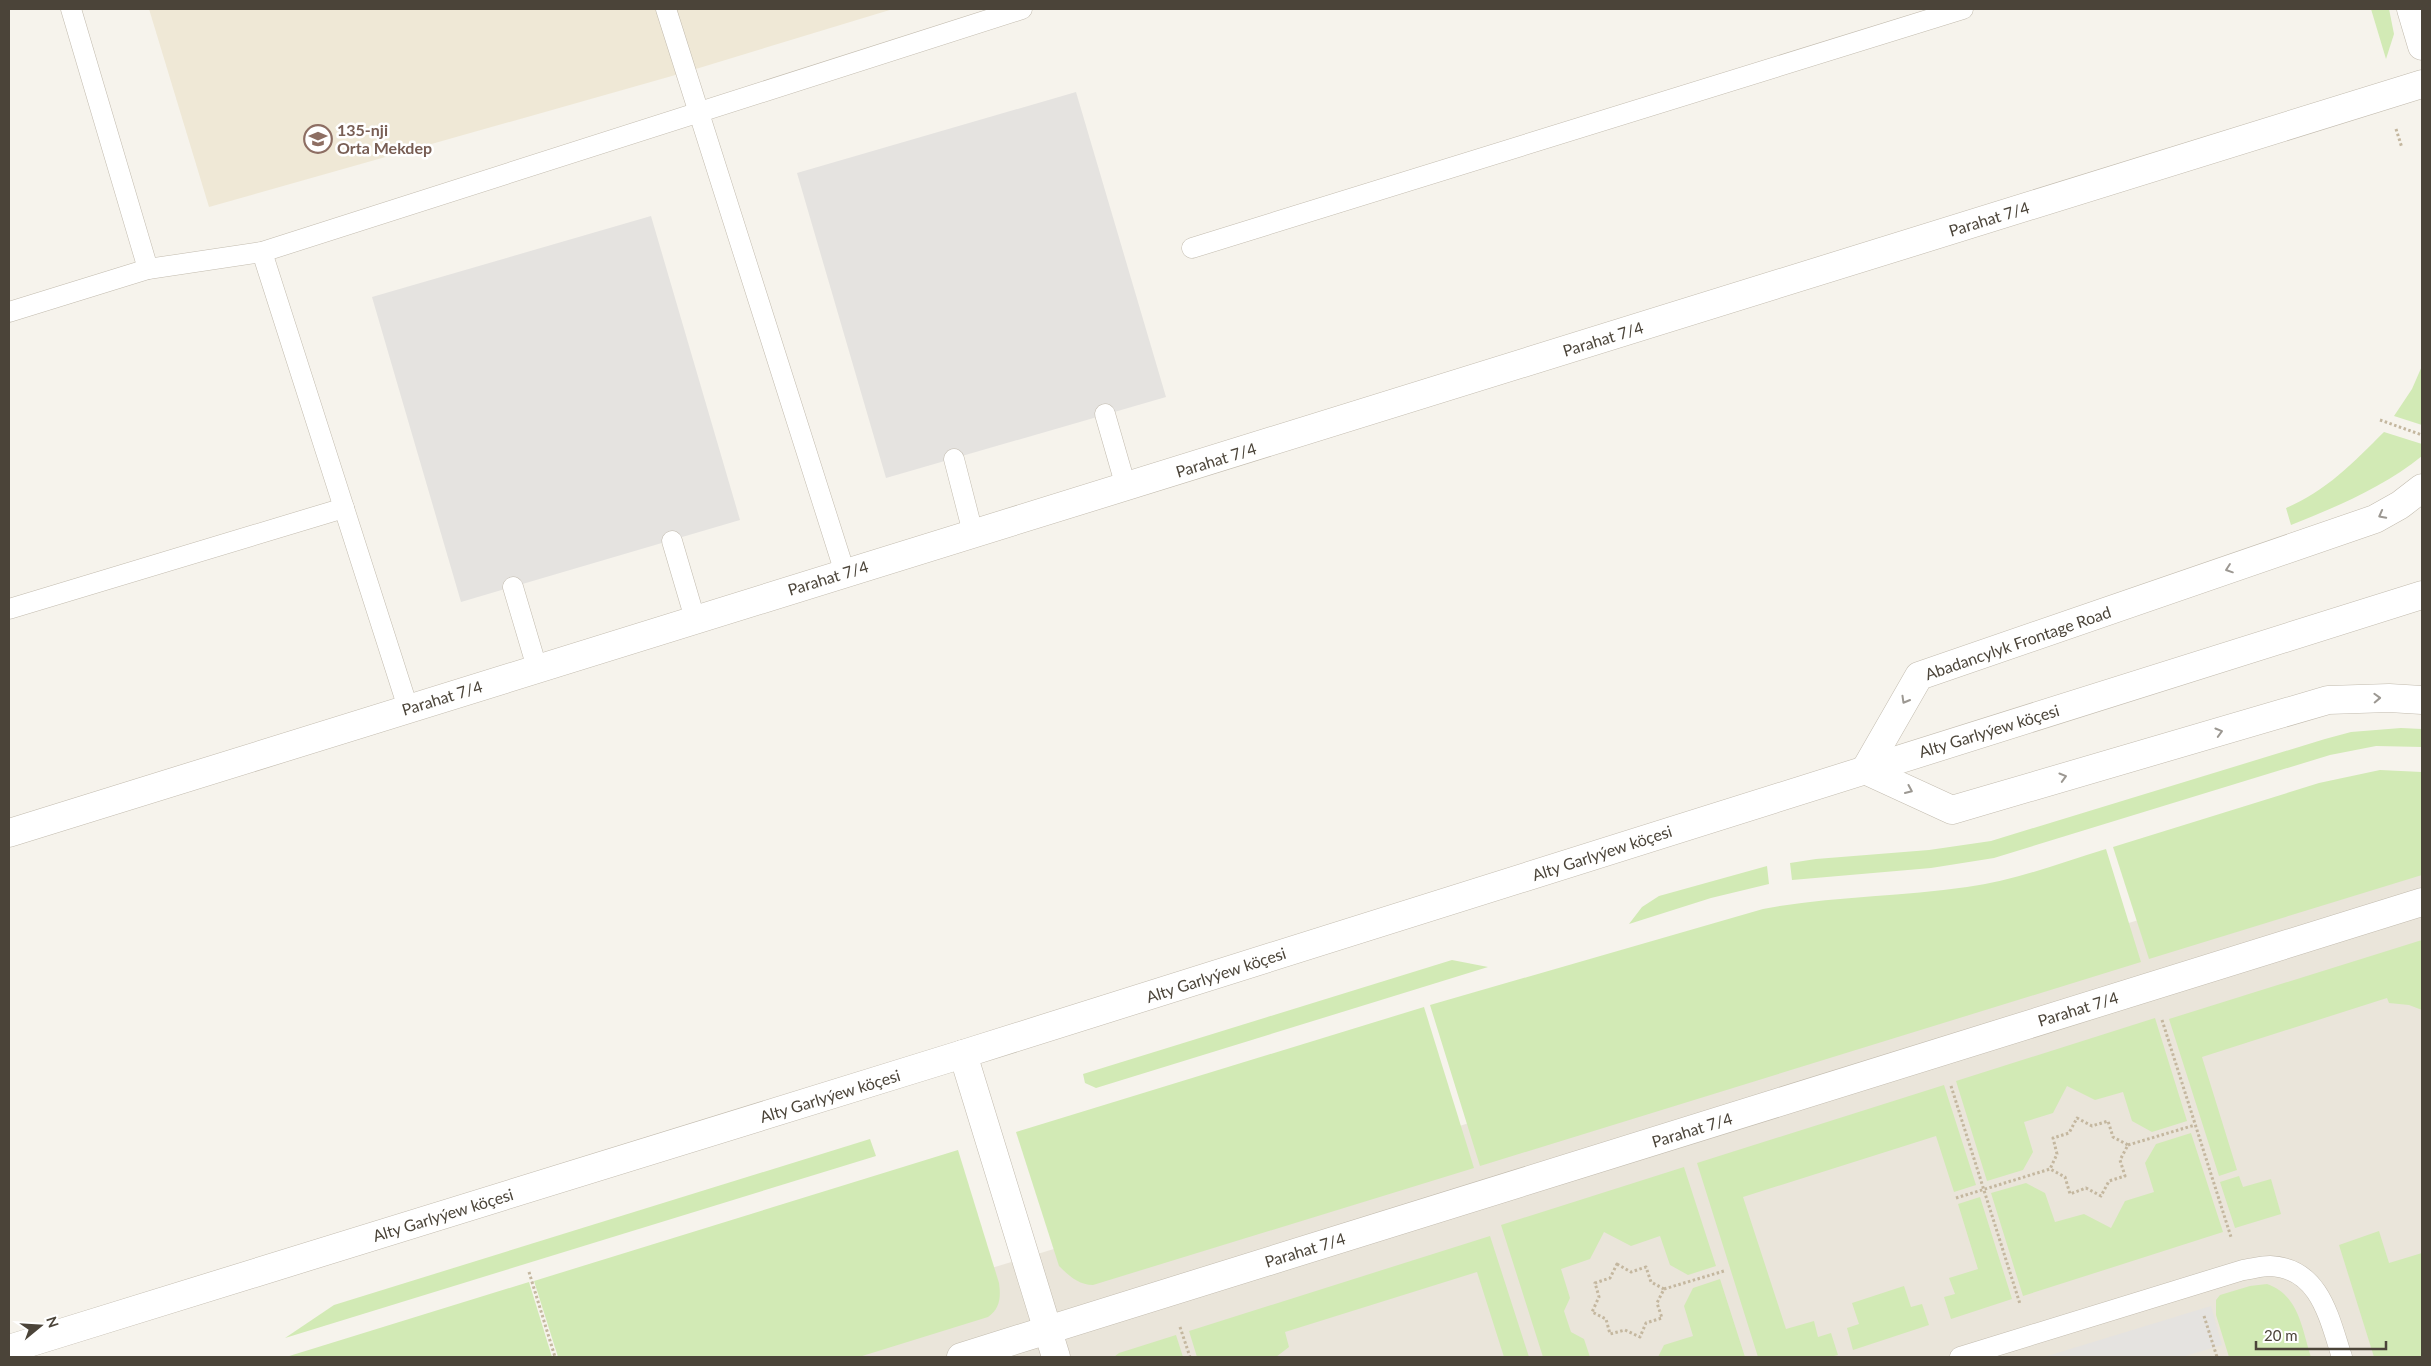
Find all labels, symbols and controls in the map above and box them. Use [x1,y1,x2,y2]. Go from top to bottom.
place label: 135-nji Orta Mekdep [337,120,432,157]
school or university icon: 135-nji Orta Mekdep [303,124,333,154]
street label: Parahat 7/4 [1946,197,2031,240]
street label: Parahat 7/4 [1560,317,1645,360]
street label: Parahat 7/4 [1173,438,1258,481]
one-way arrow [2378,509,2387,519]
street label: Parahat 7/4 [785,556,870,599]
one-way arrow [2225,563,2234,573]
street label: Abadancylyk Frontage Road [1922,602,2113,683]
street label: Parahat 7/4 [399,676,484,719]
one-way arrow [2373,693,2381,703]
one-way arrow [1902,694,1912,703]
street label: Alty Garlyýew köçesi [1916,700,2061,761]
one-way arrow [2214,727,2222,737]
one-way arrow [2058,773,2066,783]
one-way arrow [1904,784,1913,794]
street label: Alty Garlyýew köçesi [1530,821,1674,884]
street label: Alty Garlyýew köçesi [1144,943,1288,1006]
street label: Parahat 7/4 [2035,987,2120,1030]
street label: Alty Garlyýew köçesi [757,1065,902,1126]
street label: Parahat 7/4 [1649,1108,1734,1151]
street label: Alty Garlyýew köçesi [370,1184,515,1245]
street label: Parahat 7/4 [1262,1228,1347,1271]
north arrow [15,1301,65,1351]
text: N [43,1314,63,1330]
scale bar [2256,1318,2386,1350]
text: 20 m [2264,1326,2298,1344]

